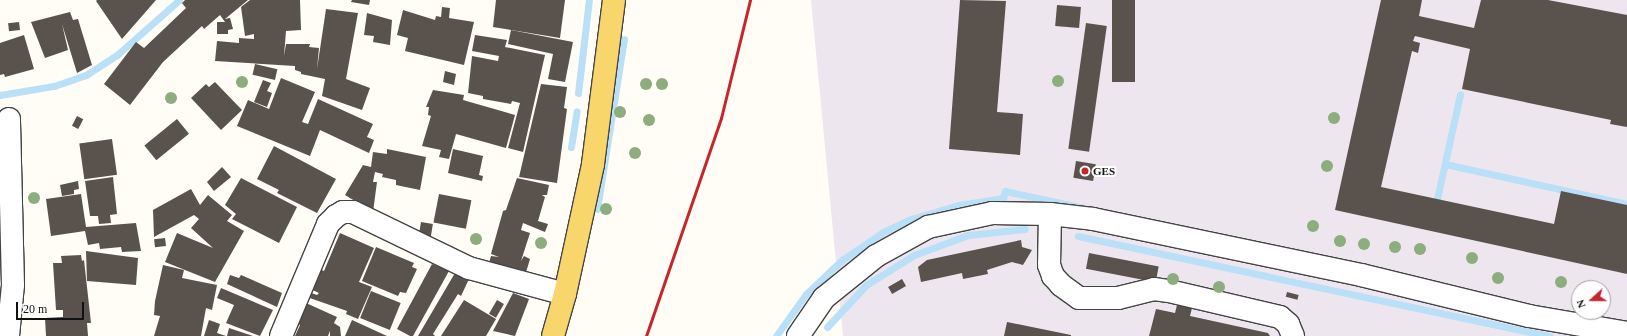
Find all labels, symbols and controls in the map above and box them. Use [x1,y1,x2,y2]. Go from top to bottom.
place label: GES [1093,164,1115,178]
marker: GES [1080,166,1090,176]
north arrow [1571,280,1611,320]
scale bar [18,294,86,320]
text: N [1574,298,1588,310]
text: 20 m [23,302,47,316]

